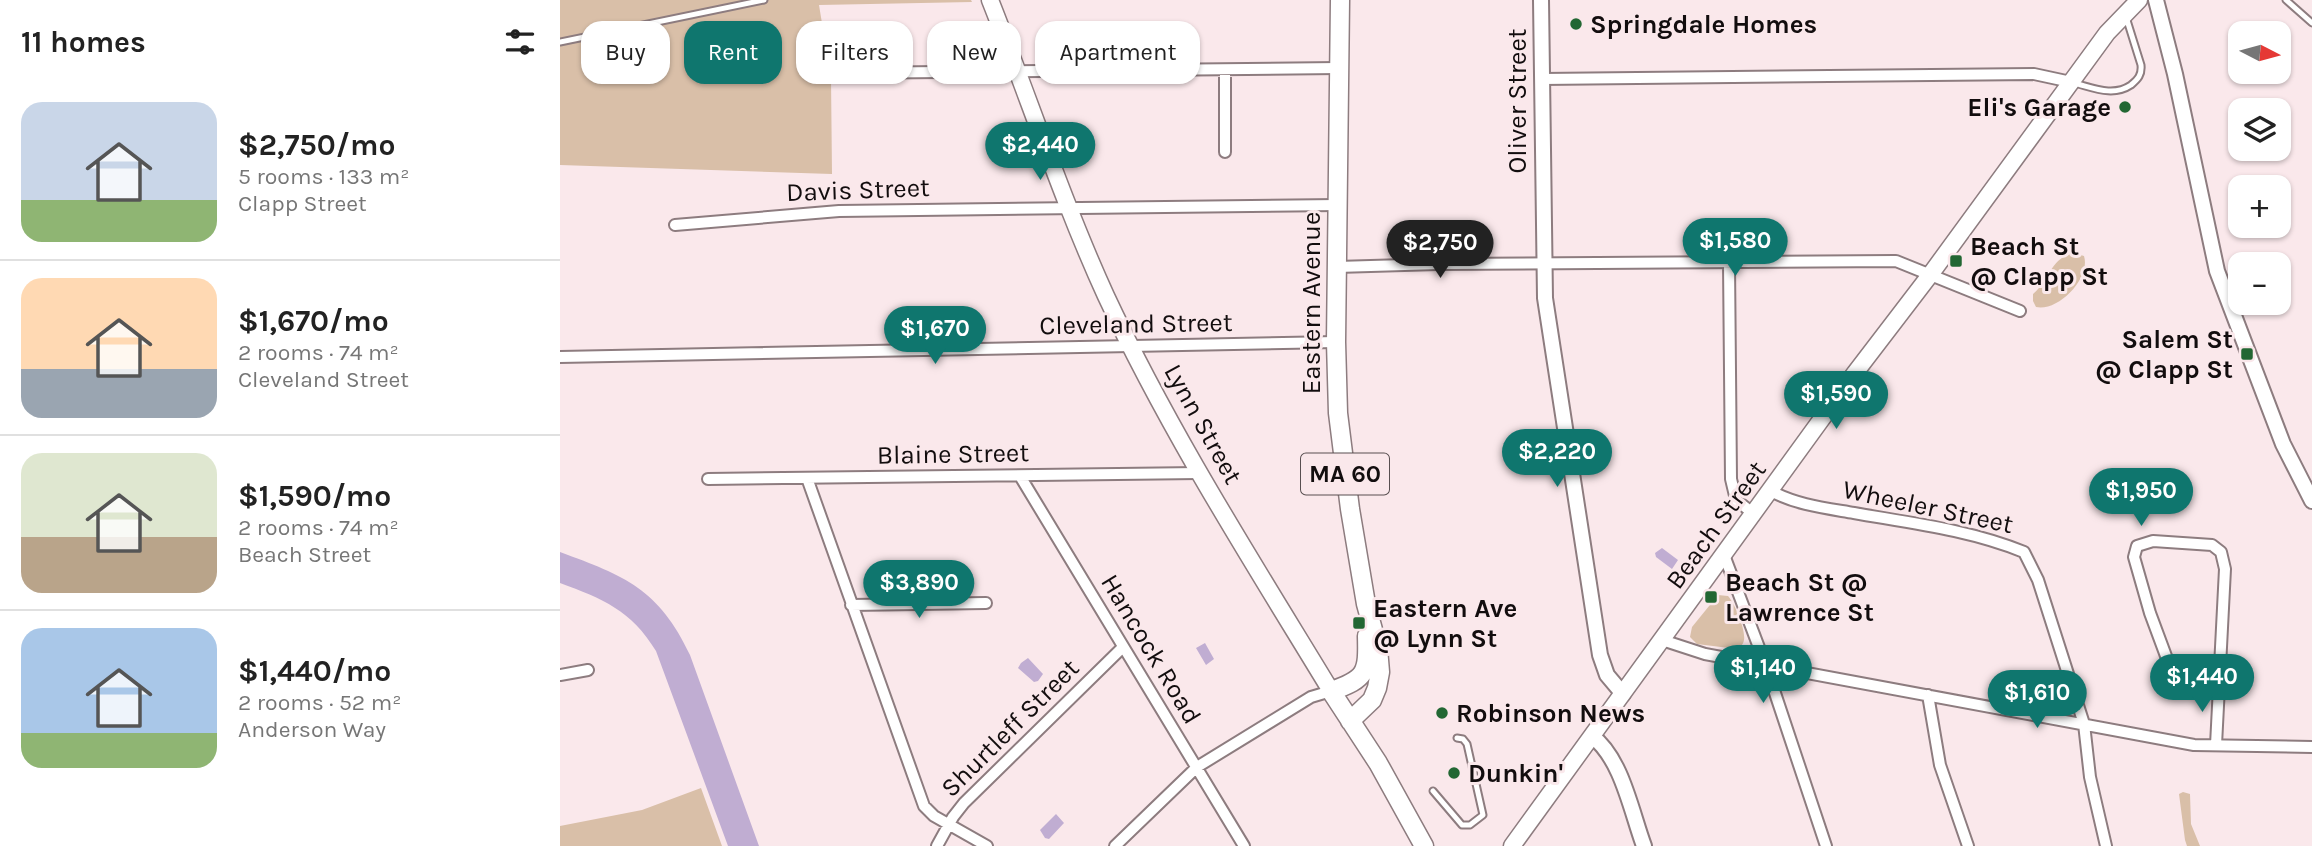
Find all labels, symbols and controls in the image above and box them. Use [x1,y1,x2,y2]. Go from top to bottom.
place label: Springdale Homes [1590,9,1817,40]
marker: Springdale Homes [1568,16,1584,32]
chip: Buy [581,21,670,84]
chip: Rent [684,21,782,84]
chip: Filters [796,21,913,84]
chip: New [927,21,1021,84]
chip: Apartment [1035,21,1200,84]
north arrow [2228,21,2291,84]
map controls [2228,21,2291,315]
icon: filters [501,23,539,61]
text: 11 homes [21,24,146,60]
street label: Oliver Street [1502,28,1533,174]
place label: Eli's Garage [1967,92,2111,123]
button: layers [2228,98,2291,161]
marker: Eli's Garage [2117,99,2133,115]
pin: $2,440 [983,122,1097,182]
text: $2,750/mo [238,127,395,163]
icon: home [77,130,161,214]
text: $2,440 [1001,131,1079,158]
text: 5 rooms · 133 m² [238,163,410,190]
street label: Davis Street [786,172,930,208]
button: + [2228,175,2291,238]
text: Clapp Street [238,190,367,217]
street label: Eastern Avenue [1296,212,1327,394]
pin: $1,580 [1678,218,1792,278]
pin: $2,750 [1383,220,1497,280]
text: $1,580 [1699,227,1771,254]
text: $2,750 [1403,229,1477,256]
place label: Beach St @ Clapp St [1970,231,2108,292]
button: − [2228,252,2291,315]
marker: Beach St @ Clapp St [1948,253,1964,269]
text: $1,670/mo [238,303,389,339]
icon: home [77,306,161,390]
pin: $1,670 [878,306,992,366]
street label: Cleveland Street [1039,307,1233,341]
text: $1,670 [900,315,970,342]
place label: Salem St @ Clapp St [2095,324,2233,385]
text: 2 rooms · 74 m² [238,339,399,366]
marker: Salem St @ Clapp St [2239,346,2255,362]
street label: Lynn Street [1157,359,1249,490]
text: Cleveland Street [238,366,409,393]
pin: $1,590 [1779,372,1893,431]
text: $1,590 [1800,380,1872,407]
pin: $2,220 [1500,430,1614,489]
street label: Blaine Street [877,437,1030,471]
text: $2,220 [1518,438,1596,465]
road number: MA 60 [1301,453,1389,494]
street label: Beach Street [1659,455,1773,595]
pin: $1,950 [2084,468,2198,528]
street label: Wheeler Street [1840,474,2016,540]
text: $1,950 [2105,477,2177,504]
text: $1,590/mo [238,478,391,514]
icon: home [77,481,161,565]
text: 2 rooms · 74 m² [238,514,399,541]
text: Beach Street [238,541,371,568]
pin: $3,890 [862,560,976,620]
place label: Beach St @ Lawrence St [1725,567,1874,628]
text: $3,890 [879,569,959,596]
street label: Hancock Road [1094,569,1208,729]
marker: Beach St @ Lawrence St [1703,589,1719,605]
place label: Eastern Ave @ Lynn St [1373,593,1517,654]
marker: Eastern Ave @ Lynn St [1351,615,1367,631]
pin: $1,140 [1706,646,1820,705]
street label: Shurtleff Street [935,652,1086,803]
text: $1,440/mo [238,653,391,689]
text: $1,140 [1730,654,1796,681]
pin: $1,440 [2145,654,2259,714]
icon: home [77,656,161,740]
text: $1,440 [2166,663,2238,690]
pin: $1,610 [1980,670,2094,730]
text: $1,610 [2004,679,2070,706]
text: 2 rooms · 52 m² [238,689,401,716]
place label: Robinson News [1456,698,1645,729]
marker: Robinson News [1434,705,1450,721]
text: Anderson Way [238,716,386,743]
place label: Dunkin' [1468,758,1563,789]
marker: Dunkin' [1446,765,1462,781]

